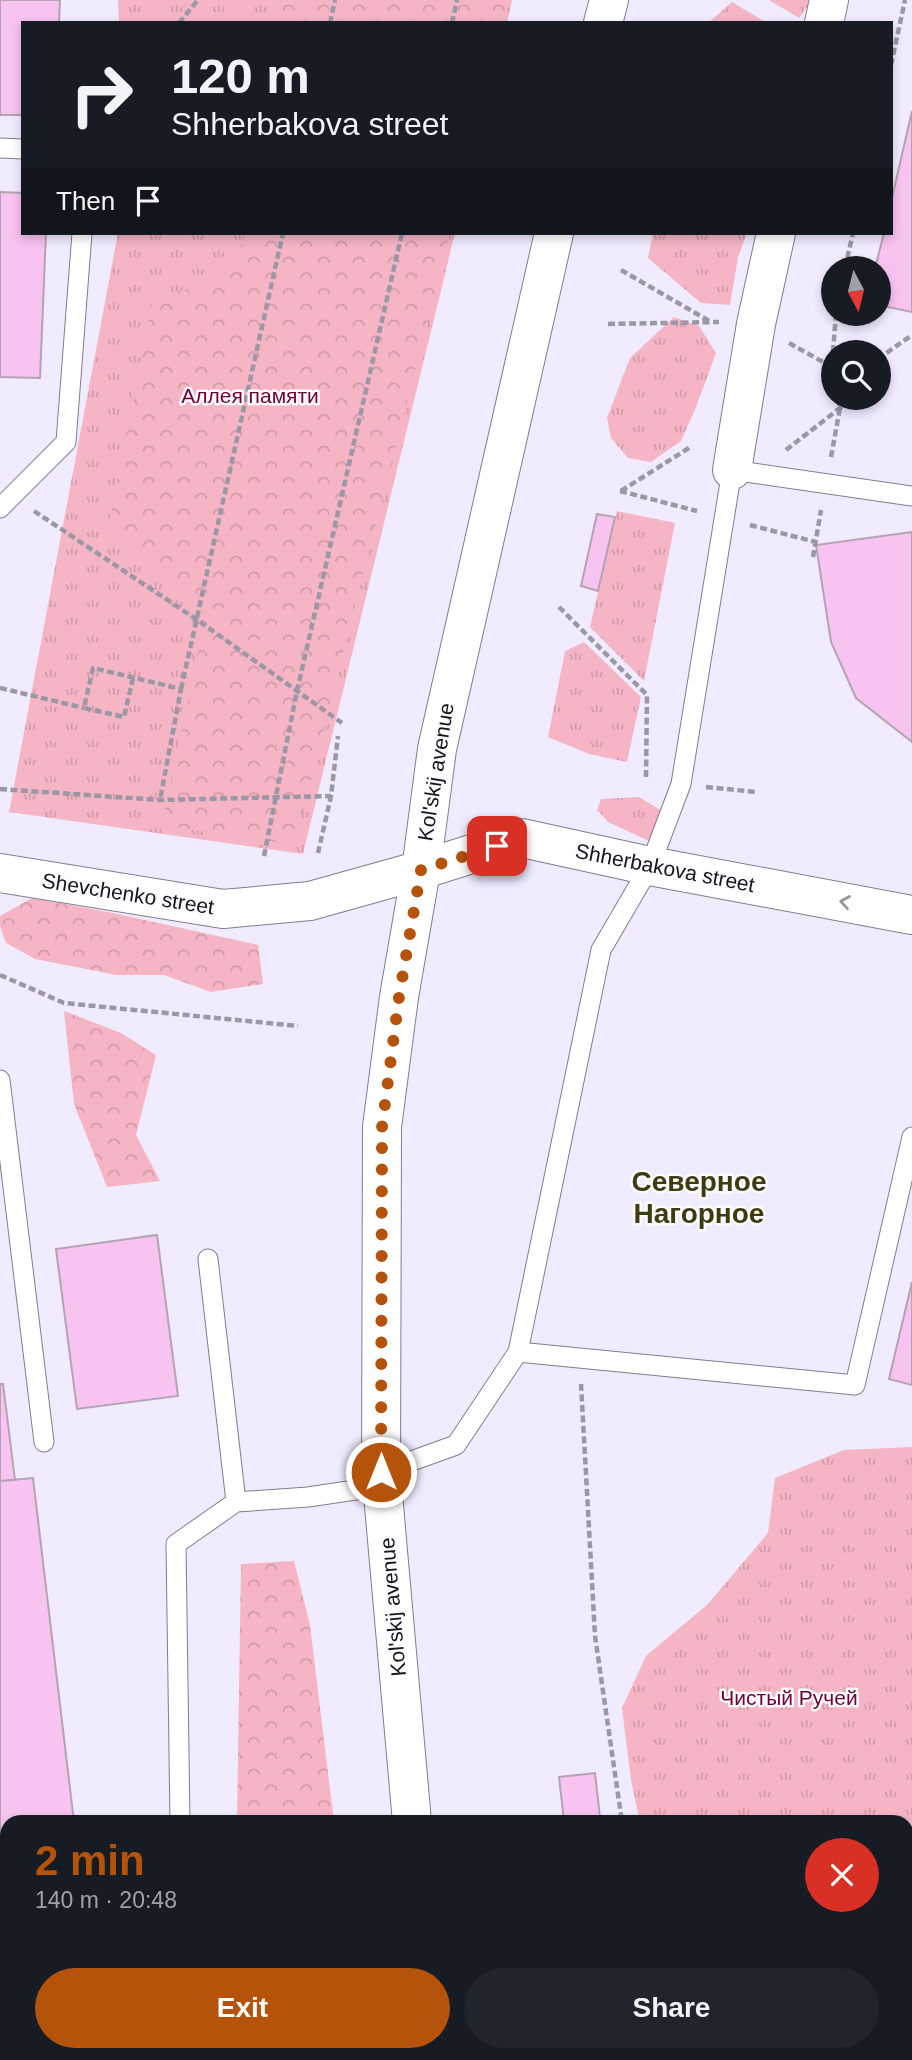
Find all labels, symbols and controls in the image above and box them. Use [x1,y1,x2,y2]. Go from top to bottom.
icon: right [56,49,147,140]
text: 120 m [171,49,310,103]
text: Shherbakova street [171,106,449,142]
icon: arrive [129,182,167,220]
text: Then [56,186,115,216]
north arrow [821,256,891,326]
map controls [821,256,891,410]
button: search [821,340,891,410]
park label: Аллея памяти [181,384,319,407]
street label: Kol'skij avenue [413,701,458,843]
pin [467,816,527,876]
icon: arrive [478,827,516,865]
street label: Shherbakova street [574,839,757,896]
street label: Shevchenko street [40,869,216,918]
one-way arrow [839,896,851,911]
district label: Северное Нагорное [632,1166,766,1229]
position arrow [344,1435,418,1509]
street label: Kol'skij avenue [375,1537,410,1677]
park label: Чистый Ручей [720,1686,858,1709]
text: 2 min [35,1837,145,1884]
button: close [805,1838,879,1912]
text: 140 m · 20:48 [35,1887,177,1913]
button: Exit [35,1968,450,2048]
button: Share [464,1968,879,2048]

